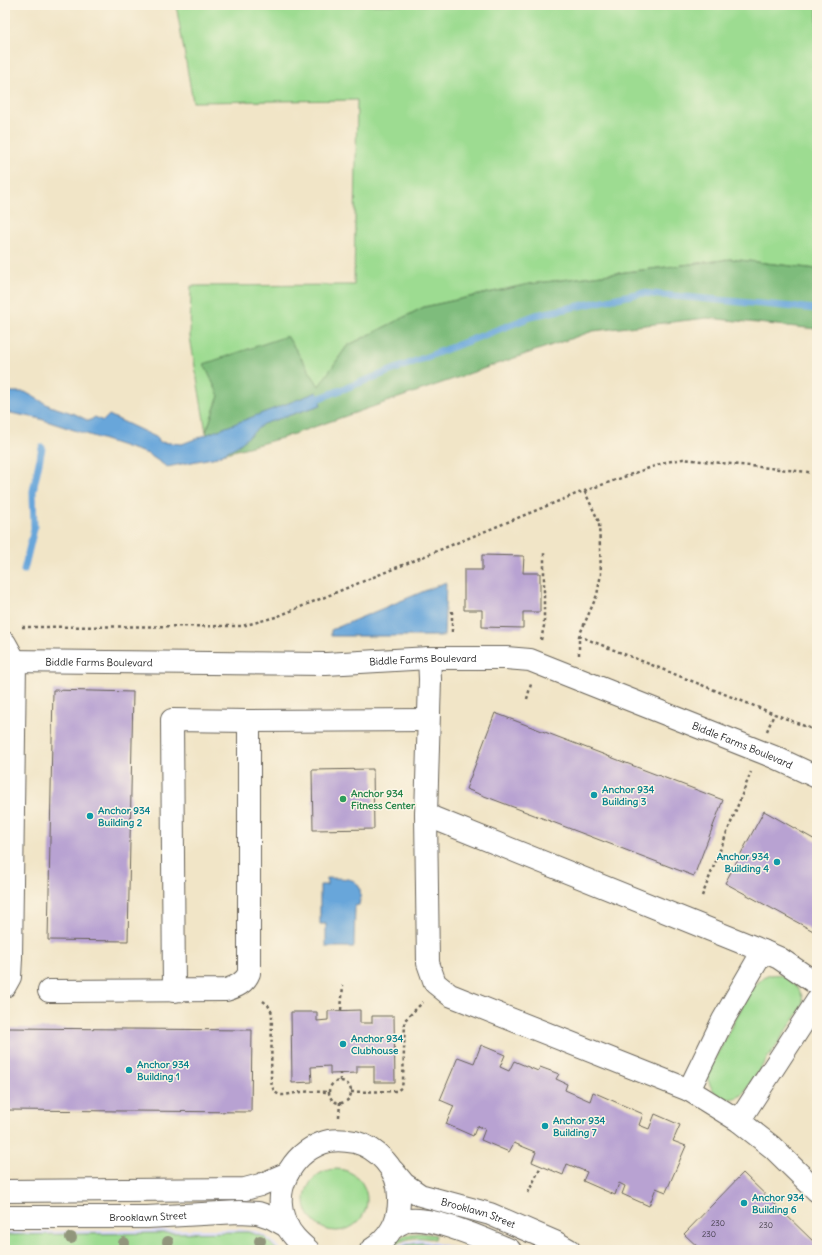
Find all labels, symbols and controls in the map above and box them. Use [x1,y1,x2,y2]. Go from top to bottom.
street label: Biddle Farms Boulevard [369,652,477,668]
street label: Biddle Farms Boulevard [45,655,153,669]
street label: Biddle Farms Boulevard [690,719,795,772]
place label: Anchor 934 Building 3 [602,783,655,808]
place label: Anchor 934 Fitness Center [351,787,416,812]
marker: Anchor 934 Building 3 [589,790,599,800]
marker: Anchor 934 Fitness Center [338,794,348,804]
place label: Anchor 934 Building 2 [98,804,151,829]
marker: Anchor 934 Building 2 [85,811,95,821]
place label: Anchor 934 Building 4 [717,850,769,875]
marker: Anchor 934 Building 4 [772,857,782,867]
place label: Anchor 934 Clubhouse [351,1032,404,1057]
marker: Anchor 934 Clubhouse [338,1039,348,1049]
place label: Anchor 934 Building 1 [137,1058,190,1083]
marker: Anchor 934 Building 1 [124,1065,134,1075]
place label: Anchor 934 Building 7 [553,1114,606,1139]
marker: Anchor 934 Building 7 [540,1121,550,1131]
place label: Anchor 934 Building 6 [752,1191,805,1216]
street label: Brooklawn Street [440,1195,518,1231]
marker: Anchor 934 Building 6 [739,1198,749,1208]
street label: Brooklawn Street [109,1209,188,1224]
house number: 230 [711,1218,725,1228]
house number: 230 [759,1220,773,1230]
house number: 230 [702,1229,716,1239]

